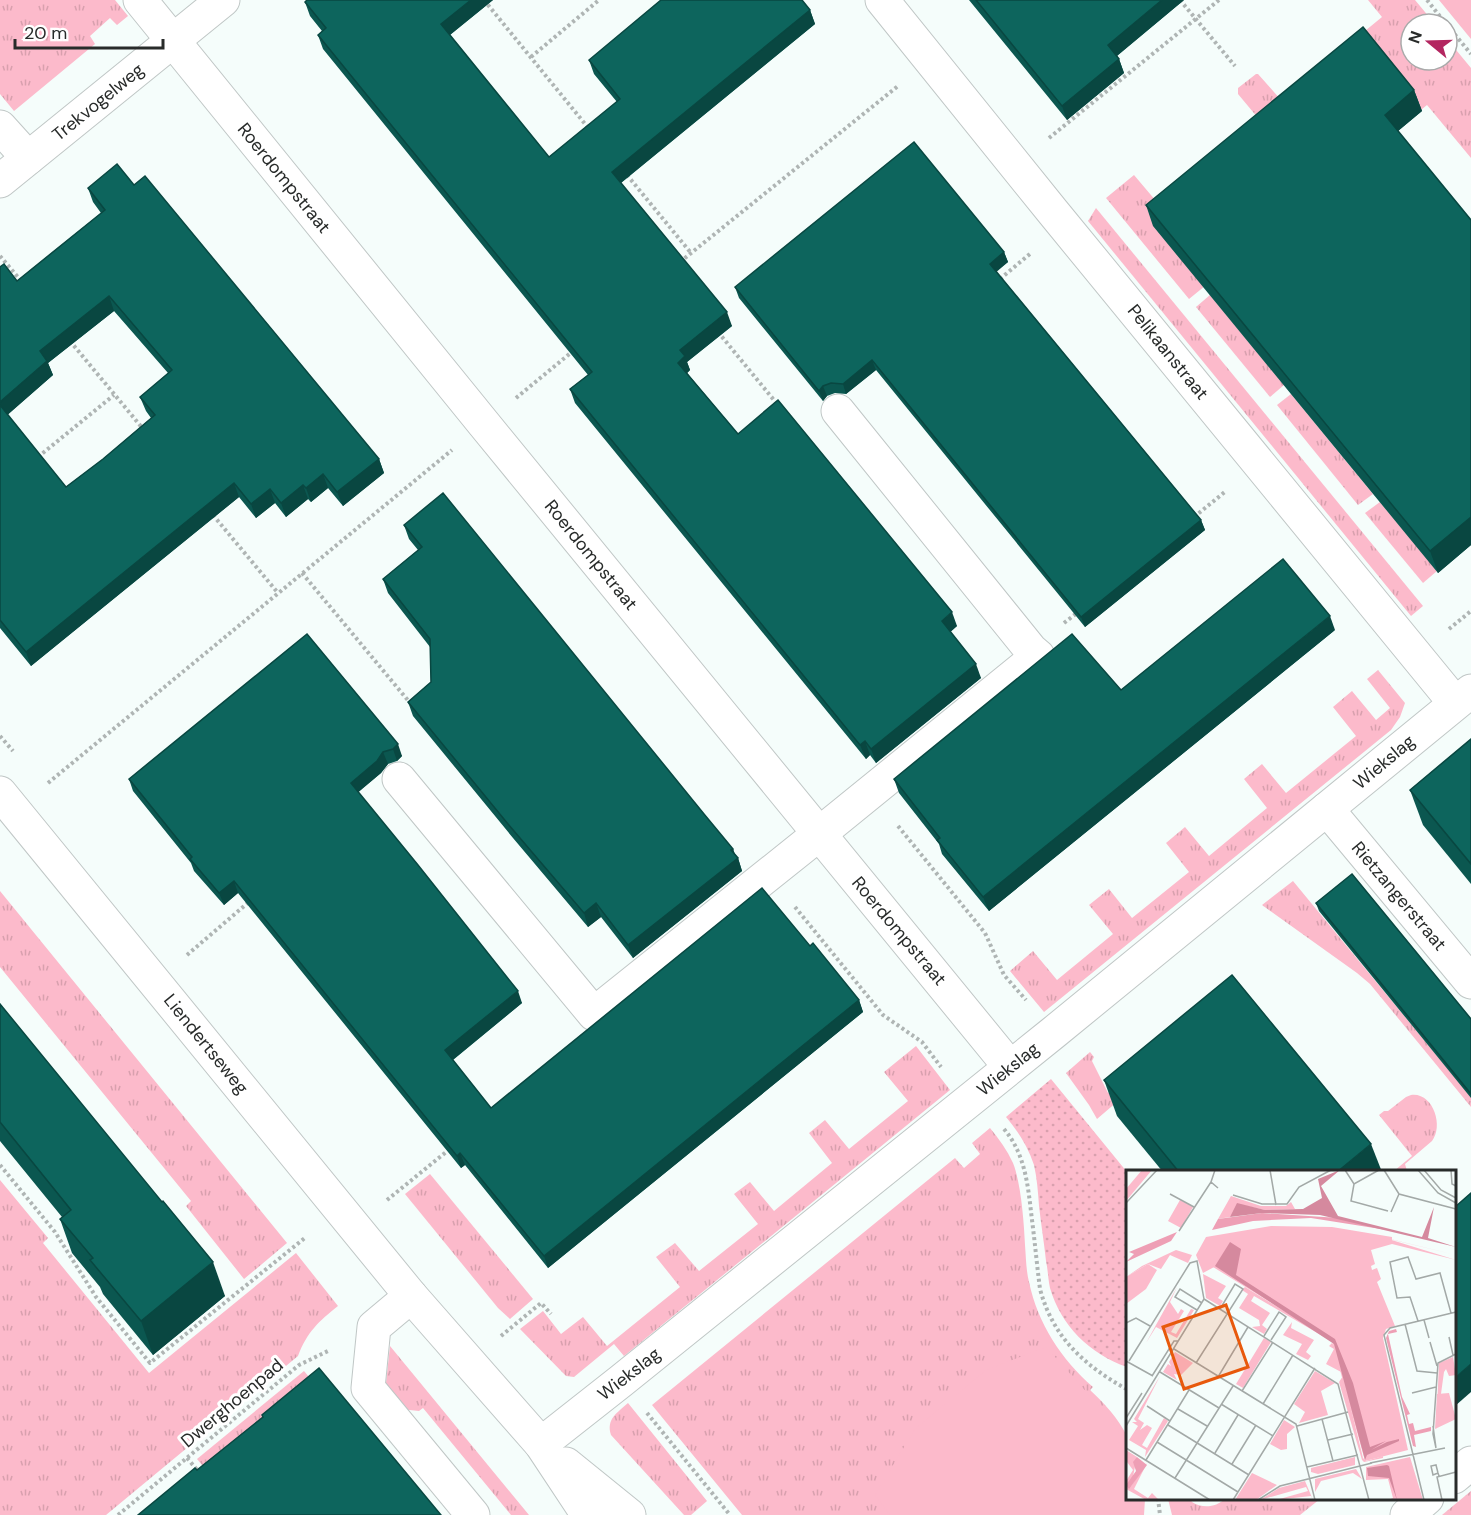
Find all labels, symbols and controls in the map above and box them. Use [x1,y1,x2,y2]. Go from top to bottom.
scale bar [15,12,164,50]
north arrow [1399,12,1459,72]
text: 20 m [24,21,67,45]
text: N [1403,28,1427,46]
street label: Trekvogelweg [47,58,149,146]
street label: Roerdompstraat [232,118,336,238]
street label: Pelikaanstraat [1122,299,1214,405]
street label: Roerdompstraat [539,495,643,615]
street label: Wiekslag [1348,729,1420,795]
street label: Rietzangerstraat [1346,836,1452,956]
street label: Roerdompstraat [846,871,952,991]
street label: Liendertseweg [158,989,254,1099]
street label: Wiekslag [972,1037,1044,1101]
inset map [1126,1170,1456,1500]
street label: Wiekslag [593,1342,665,1406]
street label: Dwerghoenpad [176,1353,288,1453]

